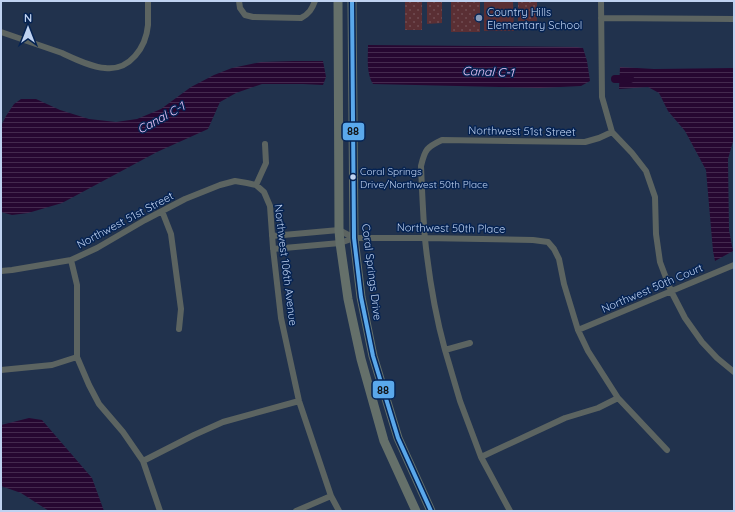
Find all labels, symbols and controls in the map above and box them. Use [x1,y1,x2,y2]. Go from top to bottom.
place label: Country Hills Elementary School [487,5,582,32]
north arrow [8,8,48,48]
text: N [24,11,32,25]
marker: Country Hills Elementary School [474,13,484,23]
water label: Canal C-1 [462,63,516,80]
water label: Canal C-1 [134,98,188,137]
line badge: 88 [342,122,365,141]
street label: Northwest 51st Street [468,123,576,139]
text: 88 [347,124,359,138]
place label: Coral Springs Drive/Northwest 50th Place [360,165,488,191]
marker: Coral Springs Drive/Northwest 50th Place [348,172,358,182]
street label: Northwest 51st Street [74,189,176,251]
street label: Northwest 106th Avenue [272,203,300,327]
street label: Northwest 50th Place [397,220,505,236]
street label: Coral Springs Drive [359,223,385,321]
street label: Northwest 50th Court [599,260,705,316]
line badge: 88 [372,380,395,399]
text: 88 [377,383,389,397]

